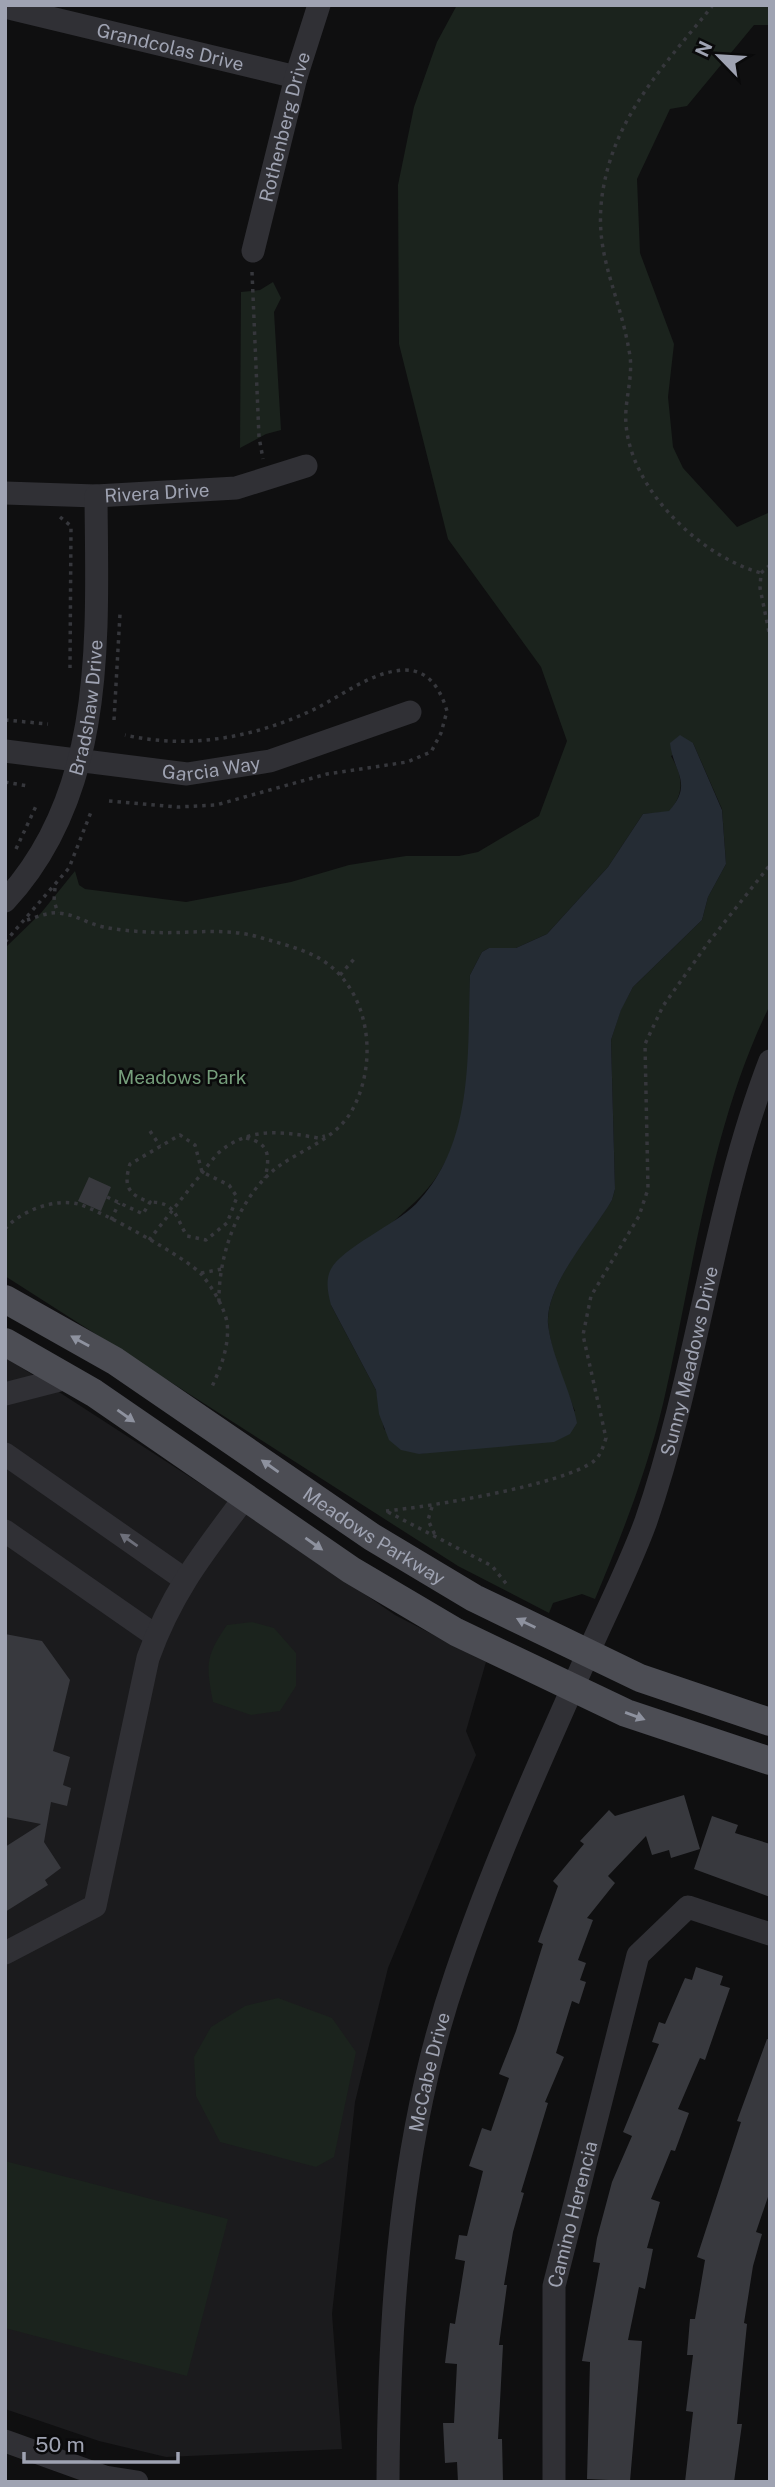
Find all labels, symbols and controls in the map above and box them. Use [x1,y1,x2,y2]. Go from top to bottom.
street label: Grandcolas Drive [94,18,246,75]
north arrow [684,21,754,91]
text: N [690,37,717,60]
street label: Rothenberg Drive [255,49,314,204]
street label: Rivera Drive [104,479,210,507]
street label: Bradshaw Drive [64,639,106,778]
street label: Garcia Way [161,752,262,785]
park label: Meadows Park [117,1066,247,1088]
street label: Sunny Meadows Drive [656,1264,722,1458]
one-way arrow [71,1335,90,1347]
one-way arrow [117,1409,135,1423]
one-way arrow [261,1459,279,1473]
street label: Meadows Parkway [299,1482,449,1589]
one-way arrow [119,1534,138,1547]
one-way arrow [305,1537,323,1551]
one-way arrow [516,1618,536,1629]
one-way arrow [625,1710,646,1721]
street label: McCabe Drive [404,2009,454,2134]
street label: Camino Herencia [543,2139,601,2290]
scale bar [24,2420,178,2464]
text: 50 m [35,2432,85,2457]

